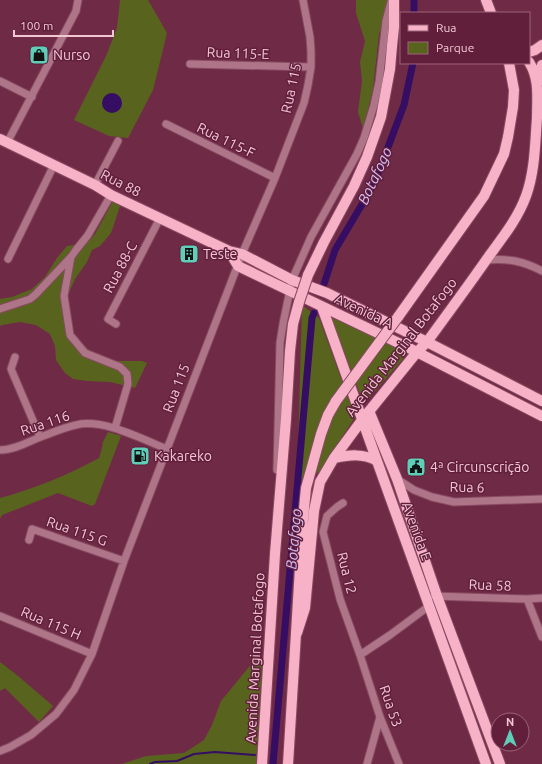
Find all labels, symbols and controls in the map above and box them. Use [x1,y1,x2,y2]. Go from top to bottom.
scale bar [14,12,113,38]
legend [400,12,530,64]
text: 100 m [20,19,53,32]
text: Rua [436,21,457,34]
text: Parque [436,41,474,54]
shop icon: Nurso [28,44,50,66]
street label: Rua 115-E [206,44,270,62]
place label: Nurso [53,47,91,63]
street label: Rua 115 [278,61,304,115]
street label: Rua 115-F [195,119,257,161]
water label: Botafogo [354,145,395,207]
street label: Rua 88 [98,166,144,200]
street label: Rua 88-C [100,238,140,295]
building icon: Teste [178,243,200,265]
place label: Teste [203,246,237,262]
street label: Avenida Marginal Botafogo [342,275,460,419]
street label: Avenida A [332,291,396,331]
street label: Rua 115 [159,361,193,415]
street label: Rua 116 [18,407,72,439]
fuel station icon: Kakareko [129,445,151,467]
place label: Kakareko [154,448,212,464]
public building icon: 4ª Circunscrição [405,456,427,478]
place label: 4ª Circunscrição [430,459,529,475]
street label: Rua 6 [449,479,485,495]
street label: Avenida E [399,499,435,563]
water label: Botafogo [282,508,305,570]
street label: Rua 115 G [44,513,110,549]
street label: Rua 12 [334,550,360,596]
street label: Avenida Marginal Botafogo [243,572,267,744]
street label: Rua 58 [468,576,512,594]
street label: Rua 115 H [19,603,83,643]
street label: Rua 53 [376,683,406,729]
north arrow [490,712,530,752]
text: N [506,716,514,728]

